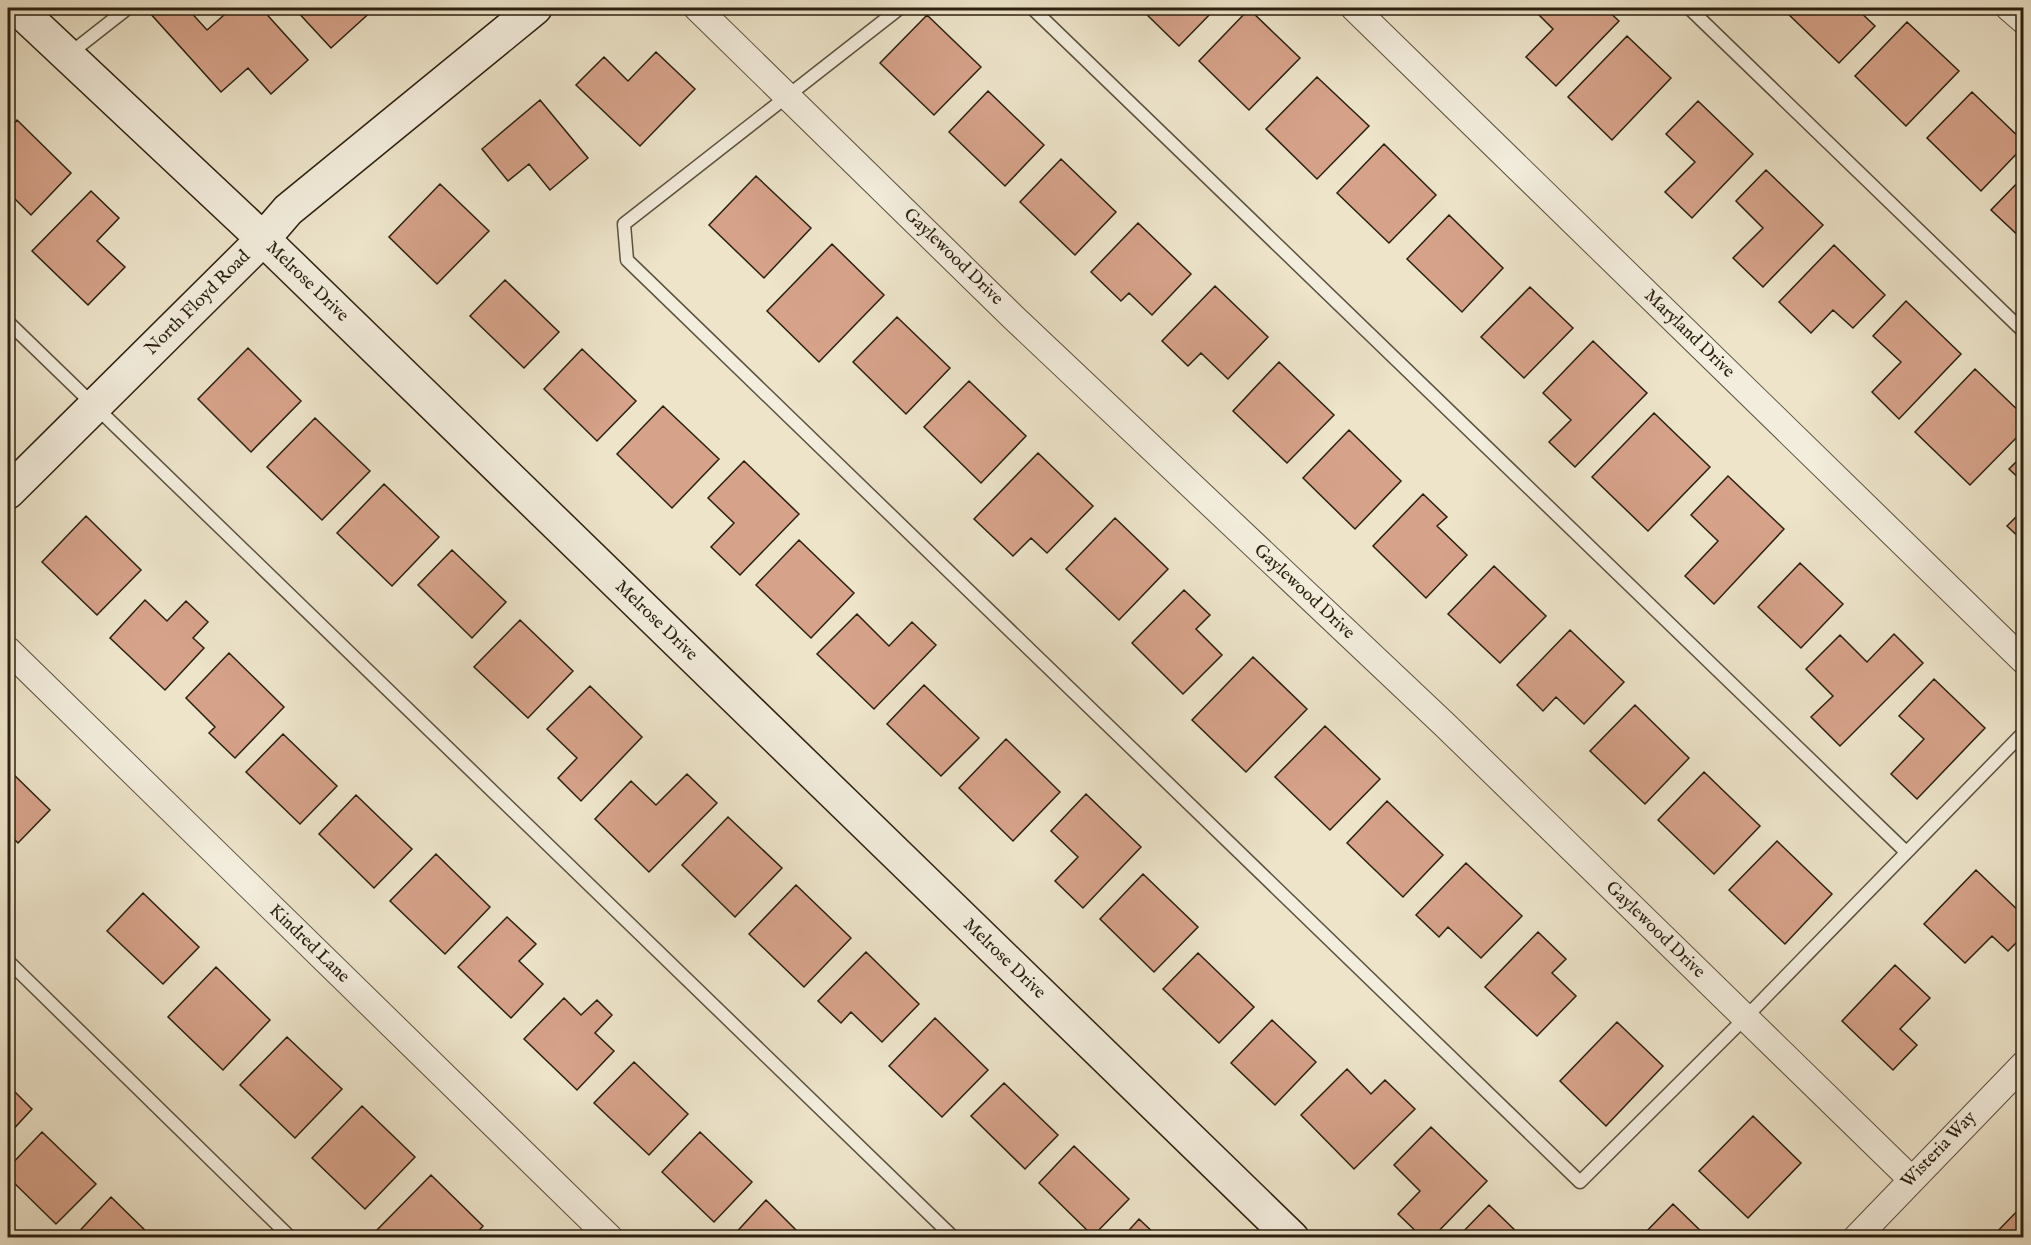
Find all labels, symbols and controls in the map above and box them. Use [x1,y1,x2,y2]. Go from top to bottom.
street label: Gaylewood Drive [898,203,1008,311]
street label: Melrose Drive [261,237,353,327]
street label: North Floyd Road [141,245,256,360]
street label: Maryland Drive [1639,285,1739,383]
street label: Gaylewood Drive [1249,539,1359,645]
street label: Melrose Drive [610,576,702,666]
street label: Gaylewood Drive [1600,876,1710,984]
street label: Kindred Lane [264,900,354,988]
street label: Melrose Drive [958,914,1050,1004]
street label: Wisteria Way [1897,1107,1982,1193]

